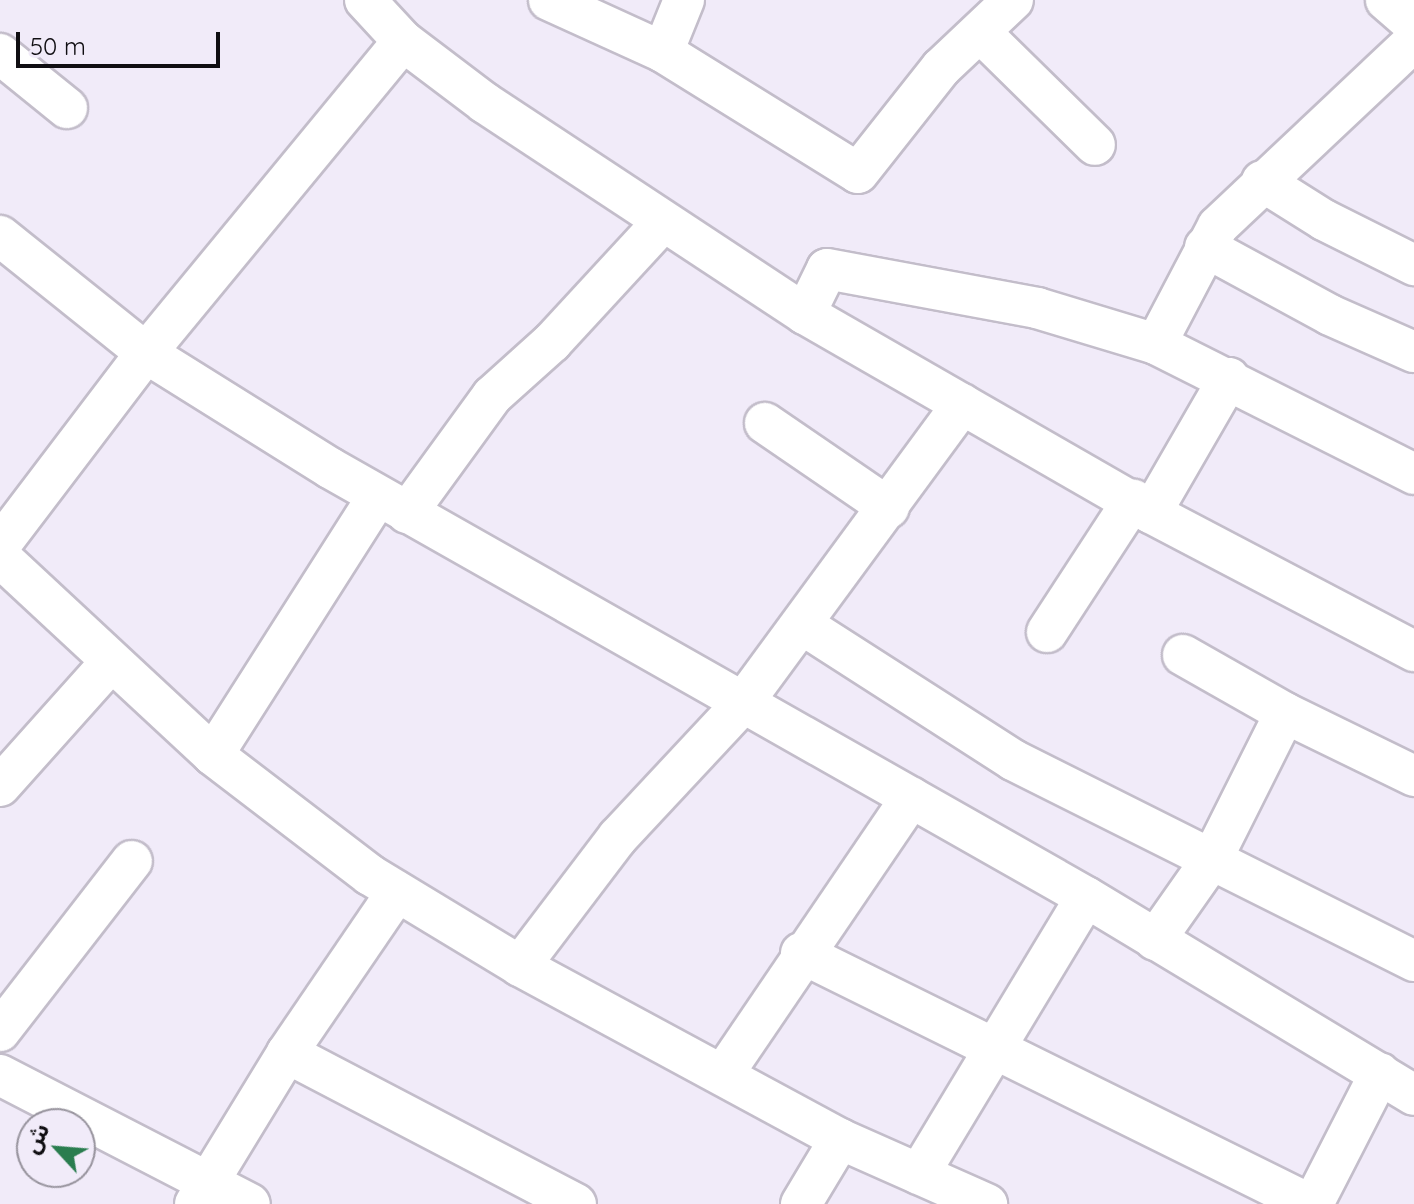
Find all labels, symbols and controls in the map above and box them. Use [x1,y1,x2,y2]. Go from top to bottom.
scale bar [20,16,224,66]
text: 50 m [30,31,86,61]
north arrow [16,1108,96,1188]
text: ش [17,1119,55,1158]

